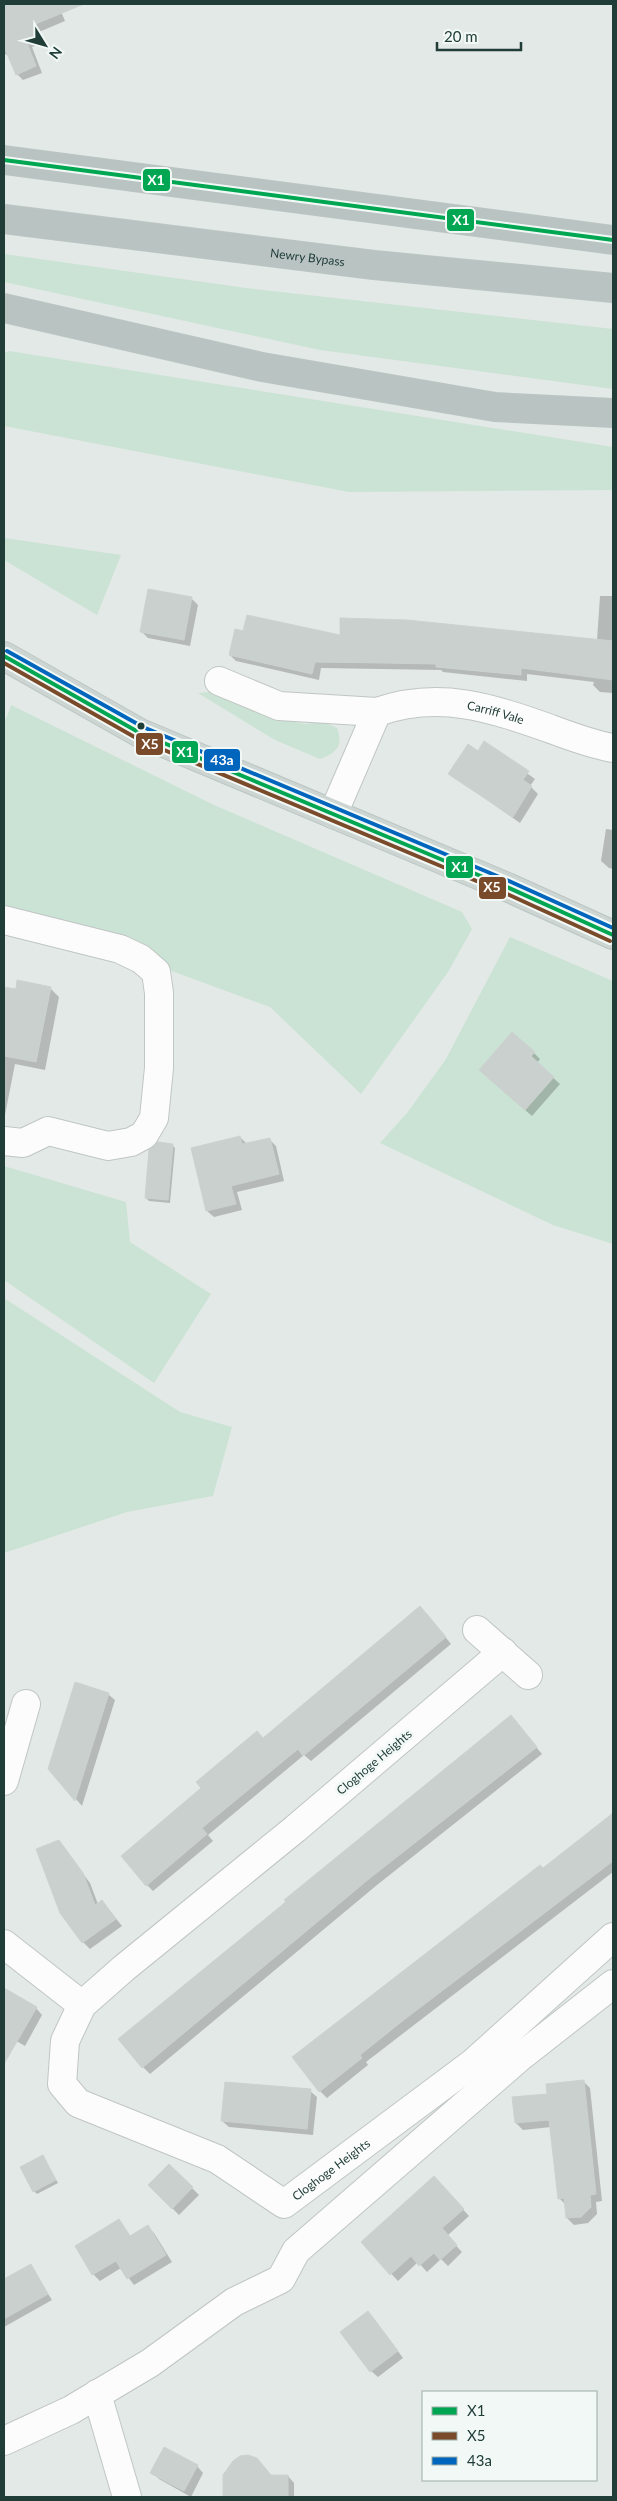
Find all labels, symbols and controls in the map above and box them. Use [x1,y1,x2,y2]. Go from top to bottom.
north arrow [20,20,70,70]
scale bar [437,20,521,52]
text: 20 m [444,27,478,45]
text: N [46,44,66,63]
line badge: X1 [142,168,171,192]
text: X1 [147,171,165,188]
line badge: X1 [446,208,475,232]
text: X1 [452,211,470,228]
street label: Newry Bypass [270,245,346,269]
street label: Carriff Vale [466,697,526,727]
unlabelled marker [136,721,146,731]
line badge: X5 [135,732,164,756]
text: X5 [141,735,159,752]
line badge: X1 [171,740,199,764]
text: X1 [176,743,194,760]
line badge: 43a [203,748,241,772]
text: 43a [210,751,234,768]
line badge: X1 [445,855,474,879]
text: X1 [451,858,469,875]
line badge: X5 [478,876,507,900]
text: X5 [483,878,501,895]
street label: Cloghoge Heights [333,1726,415,1798]
street label: Cloghoge Heights [289,2135,373,2203]
legend [422,2391,597,2481]
text: X1 [467,2401,485,2419]
text: X5 [467,2426,485,2444]
text: 43a [467,2451,492,2469]

